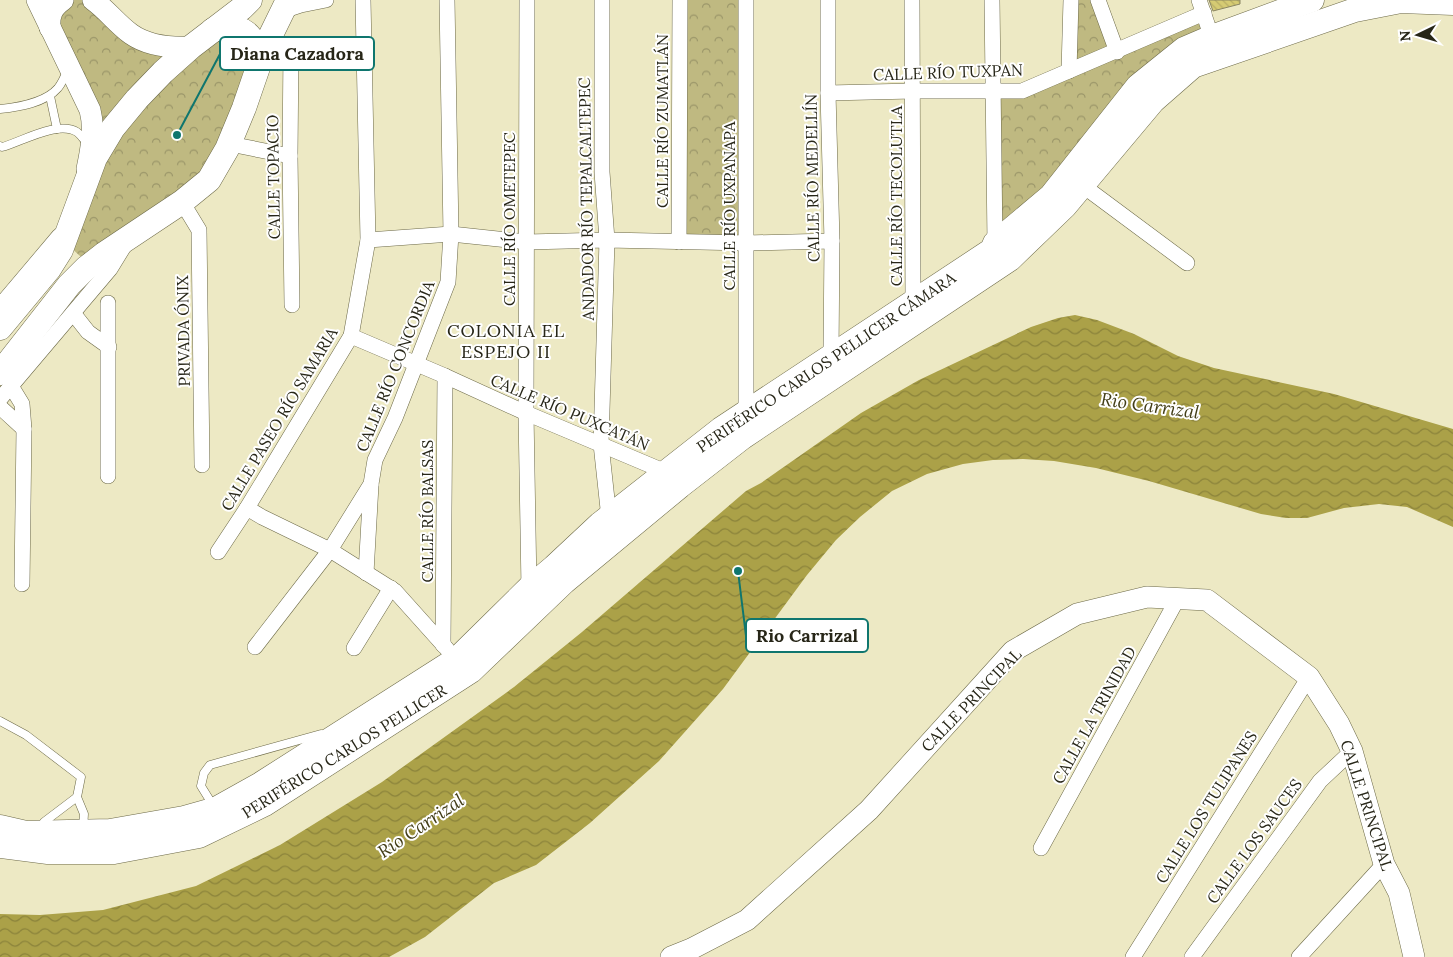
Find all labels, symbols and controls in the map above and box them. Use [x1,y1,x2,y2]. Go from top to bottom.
north arrow [1393,10,1443,60]
text: N [1396,30,1414,42]
street label: CALLE RÍO ZUMATLÁN [652,34,672,208]
callout: Diana Cazadora [220,37,374,70]
text: Diana Cazadora [230,42,365,65]
street label: CALLE RÍO TUXPAN [873,59,1023,85]
street label: ANDADOR RÍO TEPALCALTEPEC [574,77,598,322]
street label: CALLE RÍO MEDELLÍN [801,94,823,262]
street label: CALLE RÍO TECOLUTLA [886,105,906,286]
street label: CALLE TOPACIO [262,114,284,240]
street label: CALLE RÍO UXPANAPA [719,121,739,290]
street label: CALLE RÍO OMETEPEC [499,132,519,306]
street label: PERIFÉRICO CARLOS PELLICER CÁMARA [693,267,960,456]
street label: PRIVADA ÓNIX [172,275,194,387]
street label: CALLE RÍO CONCORDIA [352,277,439,454]
district label: COLONIA EL ESPEJO II [447,319,565,363]
street label: CALLE PASEO RÍO SAMARIA [216,323,342,514]
street label: CALLE RÍO PUXCATÁN [488,369,652,455]
water label: Rio Carrizal [1099,387,1201,424]
street label: CALLE RÍO BALSAS [417,440,437,582]
callout: Rio Carrizal [746,619,868,652]
text: Rio Carrizal [756,624,859,647]
street label: CALLE LA TRINIDAD [1048,643,1140,787]
street label: CALLE PRINCIPAL [917,644,1025,756]
street label: PERIFÉRICO CARLOS PELLICER [238,679,451,822]
street label: CALLE LOS TULIPANES [1151,727,1261,887]
street label: CALLE PRINCIPAL [1337,737,1397,873]
street label: CALLE LOS SAUCES [1202,775,1306,907]
water label: Rio Carrizal [373,788,468,863]

